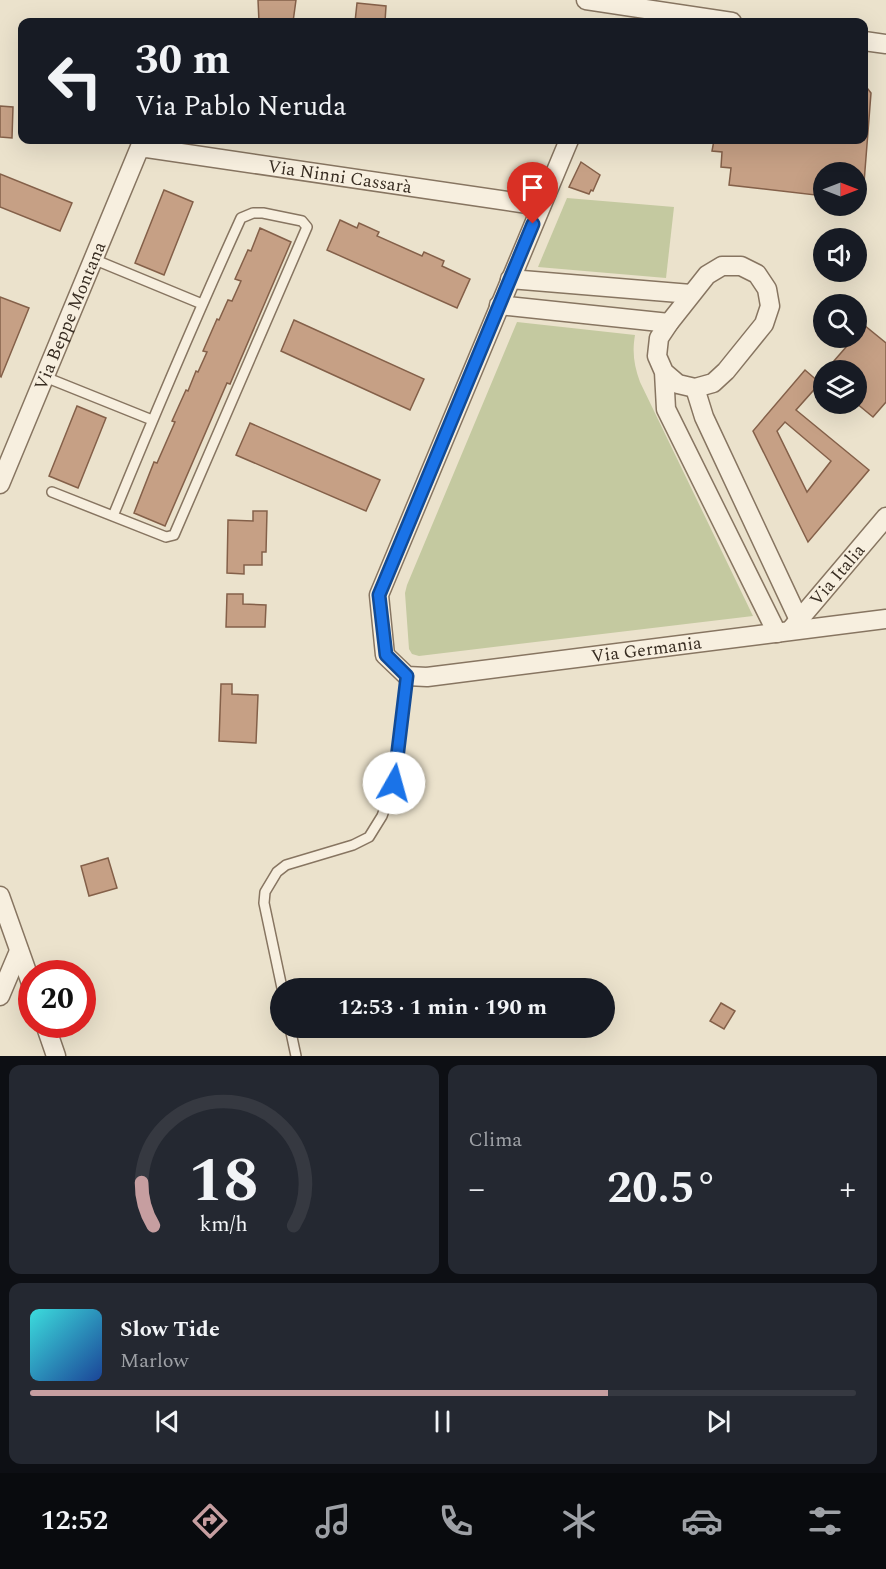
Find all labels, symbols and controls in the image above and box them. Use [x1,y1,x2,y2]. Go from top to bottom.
text: 30 m [135,29,230,92]
icon: left [36,42,114,120]
text: Via Pablo Neruda [135,86,346,128]
street label: Via Ninni Cassarà [266,152,414,200]
pin [507,162,558,224]
north arrow [813,162,867,216]
map controls [813,162,867,414]
icon: arrive [516,171,549,204]
button: sound [813,228,867,282]
street label: Via Beppe Montana [27,237,113,394]
button: search [813,294,867,348]
button: layers [813,360,867,414]
street label: Via Italia [803,537,872,612]
street label: Via Germania [590,629,703,670]
position arrow [362,751,426,815]
speed limit sign: 20 [18,960,96,1038]
text: 12:53 · 1 min · 190 m [338,991,547,1024]
text: Clima [469,1125,522,1155]
text: 18 [189,1134,259,1229]
text: 20.5° [607,1154,717,1223]
text: − [469,1164,485,1214]
text: + [839,1164,856,1214]
text: km/h [200,1209,248,1242]
text: Slow Tide [120,1313,220,1346]
text: Marlow [120,1346,189,1376]
icon: previous [151,1405,184,1438]
icon: pause [426,1405,459,1438]
icon: next [702,1405,735,1438]
text: 12:52 [40,1500,108,1542]
icon: directions [189,1500,231,1542]
icon: music [312,1500,354,1542]
icon: phone [435,1500,477,1542]
icon: climate [558,1500,600,1542]
icon: car [681,1500,723,1542]
icon: filters [804,1500,846,1542]

